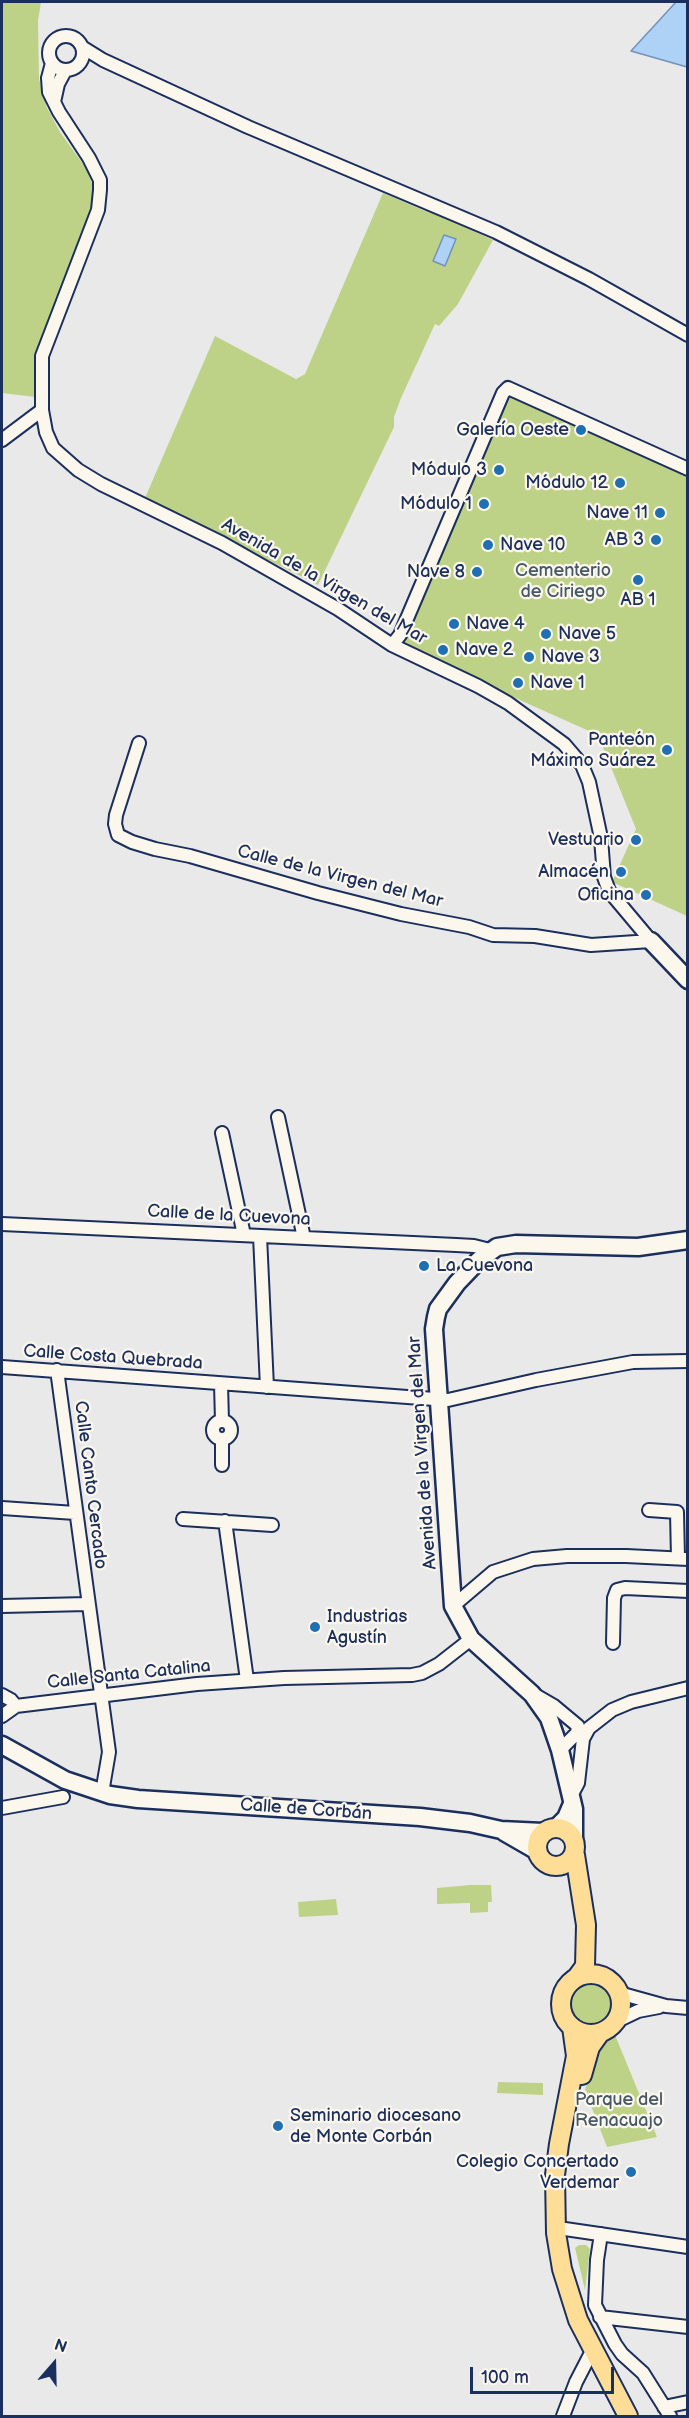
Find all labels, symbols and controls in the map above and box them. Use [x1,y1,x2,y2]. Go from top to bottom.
place label: Galería Oeste [456,419,569,441]
marker: Galería Oeste [574,423,588,437]
place label: Módulo 3 [411,459,487,481]
marker: Módulo 3 [492,463,506,477]
place label: Módulo 12 [525,472,608,494]
marker: Módulo 12 [613,476,627,490]
place label: Módulo 1 [400,493,472,515]
marker: Módulo 1 [477,497,491,511]
place label: Nave 11 [586,502,648,524]
marker: Nave 11 [653,506,667,520]
street label: Avenida de la Virgen del Mar [217,514,431,650]
place label: AB 3 [605,529,644,551]
marker: AB 3 [649,533,663,547]
place label: Nave 10 [500,534,565,556]
marker: Nave 10 [481,538,495,552]
park label: Cementerio de Ciriego [515,560,611,602]
place label: Nave 8 [407,561,465,583]
marker: Nave 8 [470,565,484,579]
marker: AB 1 [631,573,645,587]
place label: AB 1 [620,589,656,611]
place label: Nave 4 [466,613,525,635]
marker: Nave 4 [447,617,461,631]
place label: Nave 5 [558,623,616,645]
marker: Nave 5 [539,627,553,641]
place label: Nave 2 [455,639,513,661]
marker: Nave 2 [436,643,450,657]
place label: Nave 3 [541,646,600,668]
marker: Nave 3 [522,650,536,664]
place label: Nave 1 [530,672,585,694]
marker: Nave 1 [511,676,525,690]
place label: Panteón Máximo Suárez [530,729,655,771]
marker: Panteón Máximo Suárez [660,743,674,757]
place label: Vestuario [548,829,624,851]
marker: Vestuario [629,833,643,847]
street label: Calle de la Virgen del Mar [235,841,445,913]
place label: Almacén [538,861,609,883]
marker: Almacén [614,865,628,879]
place label: Oficina [577,884,634,906]
marker: Oficina [639,888,653,902]
street label: Calle de la Cuevona [147,1201,311,1231]
place label: La Cuevona [436,1255,533,1277]
marker: La Cuevona [417,1259,431,1273]
street label: Avenida de la Virgen del Mar [404,1336,442,1570]
street label: Calle Costa Quebrada [22,1341,204,1375]
street label: Calle Canto Cercado [69,1400,111,1570]
place label: Industrias Agustín [327,1606,407,1648]
marker: Industrias Agustín [308,1620,322,1634]
street label: Calle Santa Catalina [46,1656,212,1694]
street label: Calle de Corbán [239,1795,373,1825]
park label: Parque del Renacuajo [575,2089,663,2132]
place label: Seminario diocesano de Monte Corbán [290,2105,461,2148]
marker: Seminario diocesano de Monte Corbán [271,2119,285,2133]
place label: Colegio Concertado Verdemar [456,2151,619,2194]
marker: Colegio Concertado Verdemar [624,2165,638,2179]
north arrow [24,2334,84,2394]
text: N [51,2336,69,2358]
scale bar [473,2355,617,2393]
text: 100 m [481,2367,529,2388]

